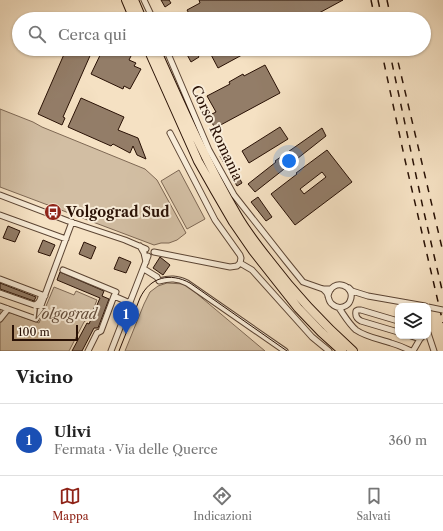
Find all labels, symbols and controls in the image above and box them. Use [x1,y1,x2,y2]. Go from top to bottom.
search box [12,12,431,56]
icon: search [26,23,48,45]
text: Cerca qui [58,25,127,44]
street label: Corso Romania [187,82,247,184]
your location [279,151,299,171]
bus stop icon: Volgograd Sud [43,202,63,222]
place label: Volgograd Sud [65,203,170,221]
pin: 1 [113,301,139,334]
map controls [395,303,431,339]
button: layers [395,303,431,339]
park label: Volgograd [33,305,99,323]
scale bar [12,323,78,342]
text: 100 m [18,325,50,339]
text: Vicino [16,367,73,387]
text: Ulivi [54,422,91,441]
text: 1 [26,432,32,448]
text: 360 m [388,432,427,448]
text: Fermata · Via delle Querce [54,441,218,457]
tab: Mappa [52,485,89,523]
tab: Indicazioni [193,485,252,523]
tab: Salvati [356,485,391,523]

